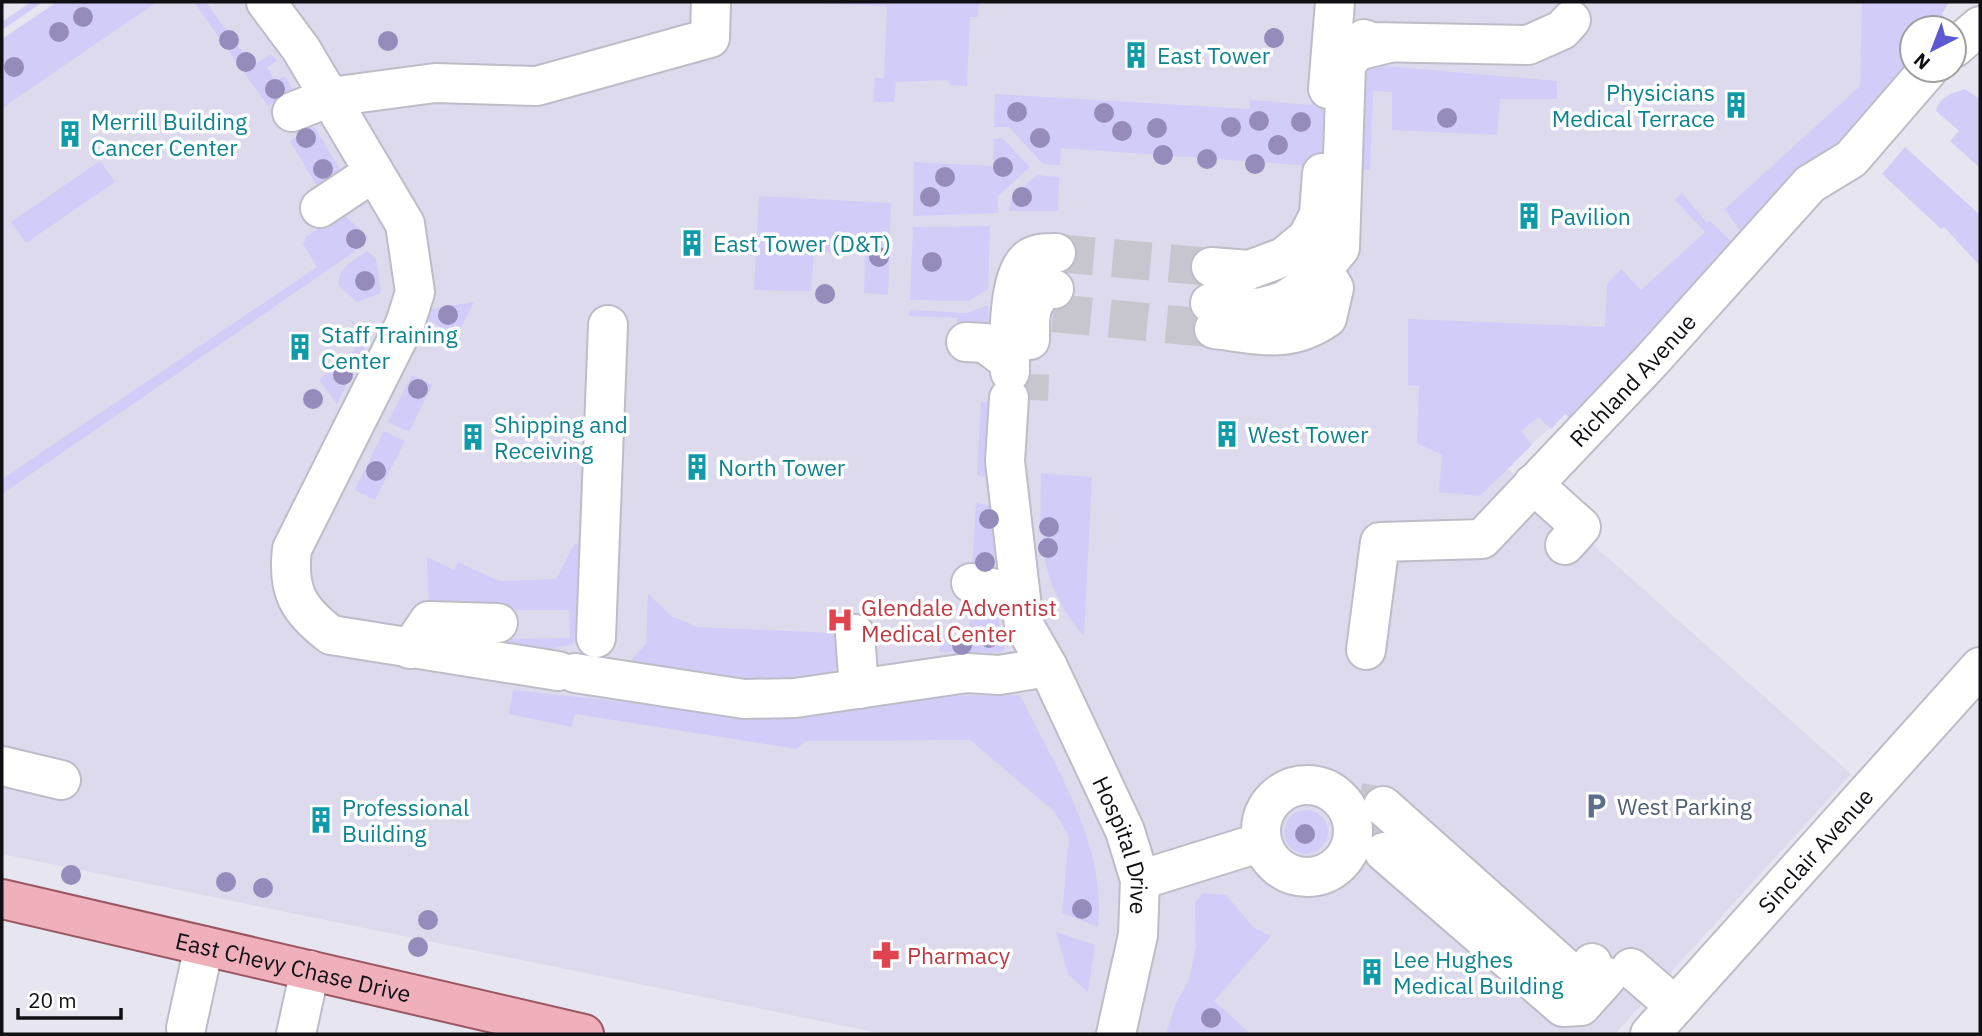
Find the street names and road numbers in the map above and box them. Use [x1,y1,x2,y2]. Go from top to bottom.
street label: Richland Avenue [1563,306,1702,453]
street label: Hospital Drive [1086,771,1155,915]
street label: Sinclair Avenue [1751,781,1879,919]
street label: East Chevy Chase Drive [173,925,414,1008]

